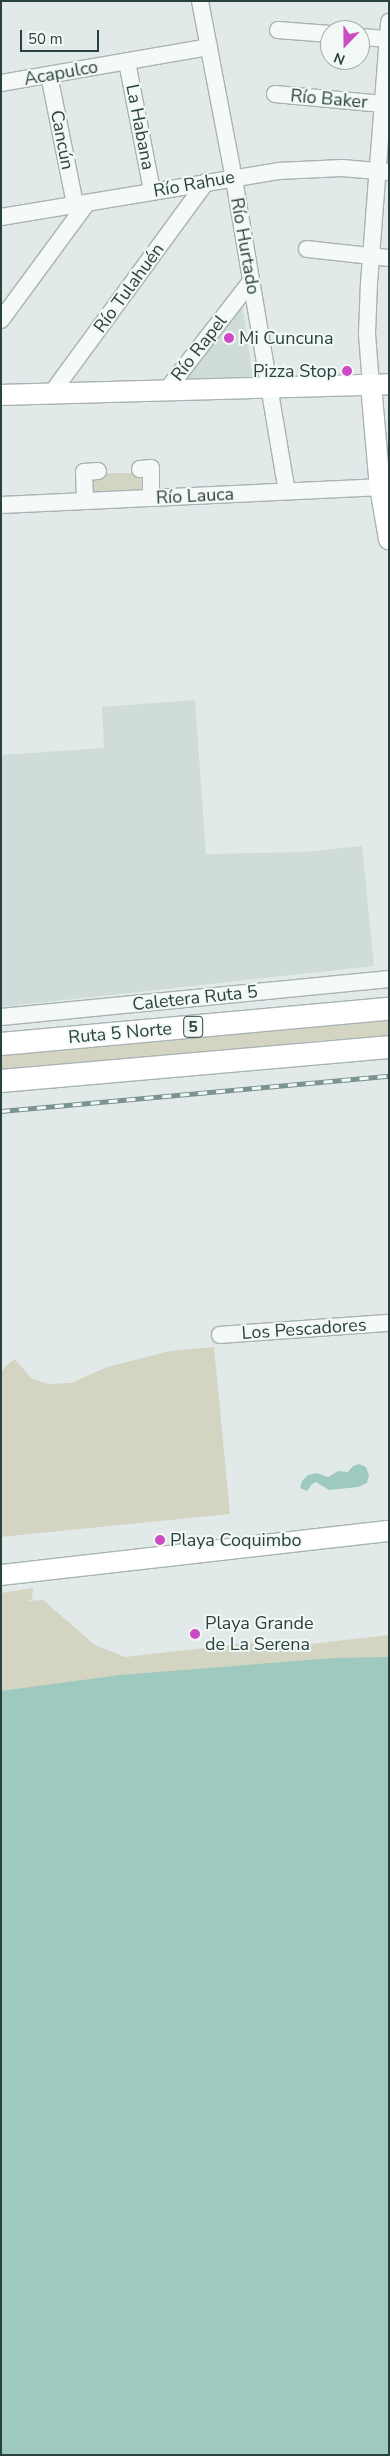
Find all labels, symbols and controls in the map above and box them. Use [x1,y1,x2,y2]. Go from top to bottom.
scale bar [22,20,101,52]
north arrow [320,20,370,70]
text: 50 m [28,29,63,49]
text: N [331,48,348,69]
street label: Acapulco [22,56,100,90]
street label: La Habana [121,82,159,172]
street label: Río Baker [290,85,368,113]
street label: Cancún [46,108,78,172]
street label: Río Rahue [152,166,236,202]
street label: Río Hurtado [226,196,264,296]
street label: Río Tulahuén [89,239,169,337]
street label: Río Rapel [167,311,231,385]
place label: Mi Cuncuna [239,327,334,349]
marker: Mi Cuncuna [223,332,235,344]
place label: Pizza Stop [253,360,337,382]
marker: Pizza Stop [341,365,353,377]
street label: Río Lauca [155,483,235,509]
street label: Caletera Ruta 5 [131,981,259,1015]
road number: 5 [183,1014,203,1040]
street label: Ruta 5 Norte [67,1018,173,1048]
street label: Los Pescadores [241,1314,367,1344]
place label: Playa Coquimbo [170,1529,302,1551]
marker: Playa Coquimbo [154,1534,166,1546]
place label: Playa Grande de La Serena [205,1613,314,1656]
marker: Playa Grande de La Serena [189,1628,201,1640]

